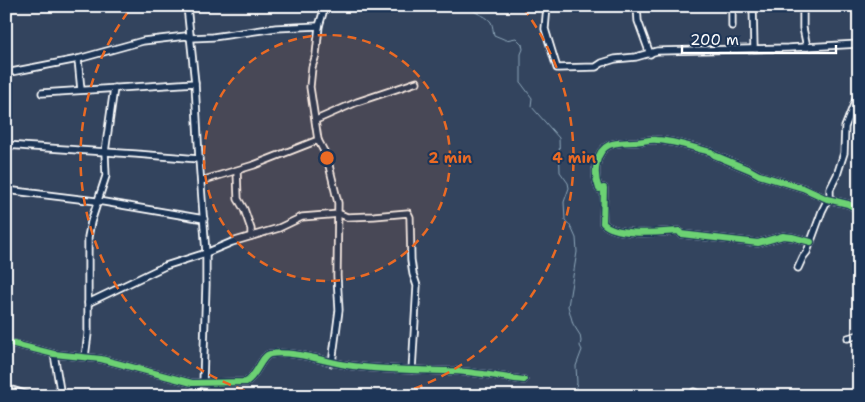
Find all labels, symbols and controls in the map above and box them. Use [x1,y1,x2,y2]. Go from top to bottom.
scale bar [682,22,836,54]
text: 200 m [690,30,739,50]
text: 2 min [428,148,472,168]
text: 4 min [552,148,596,168]
centre of rings [318,149,336,167]

